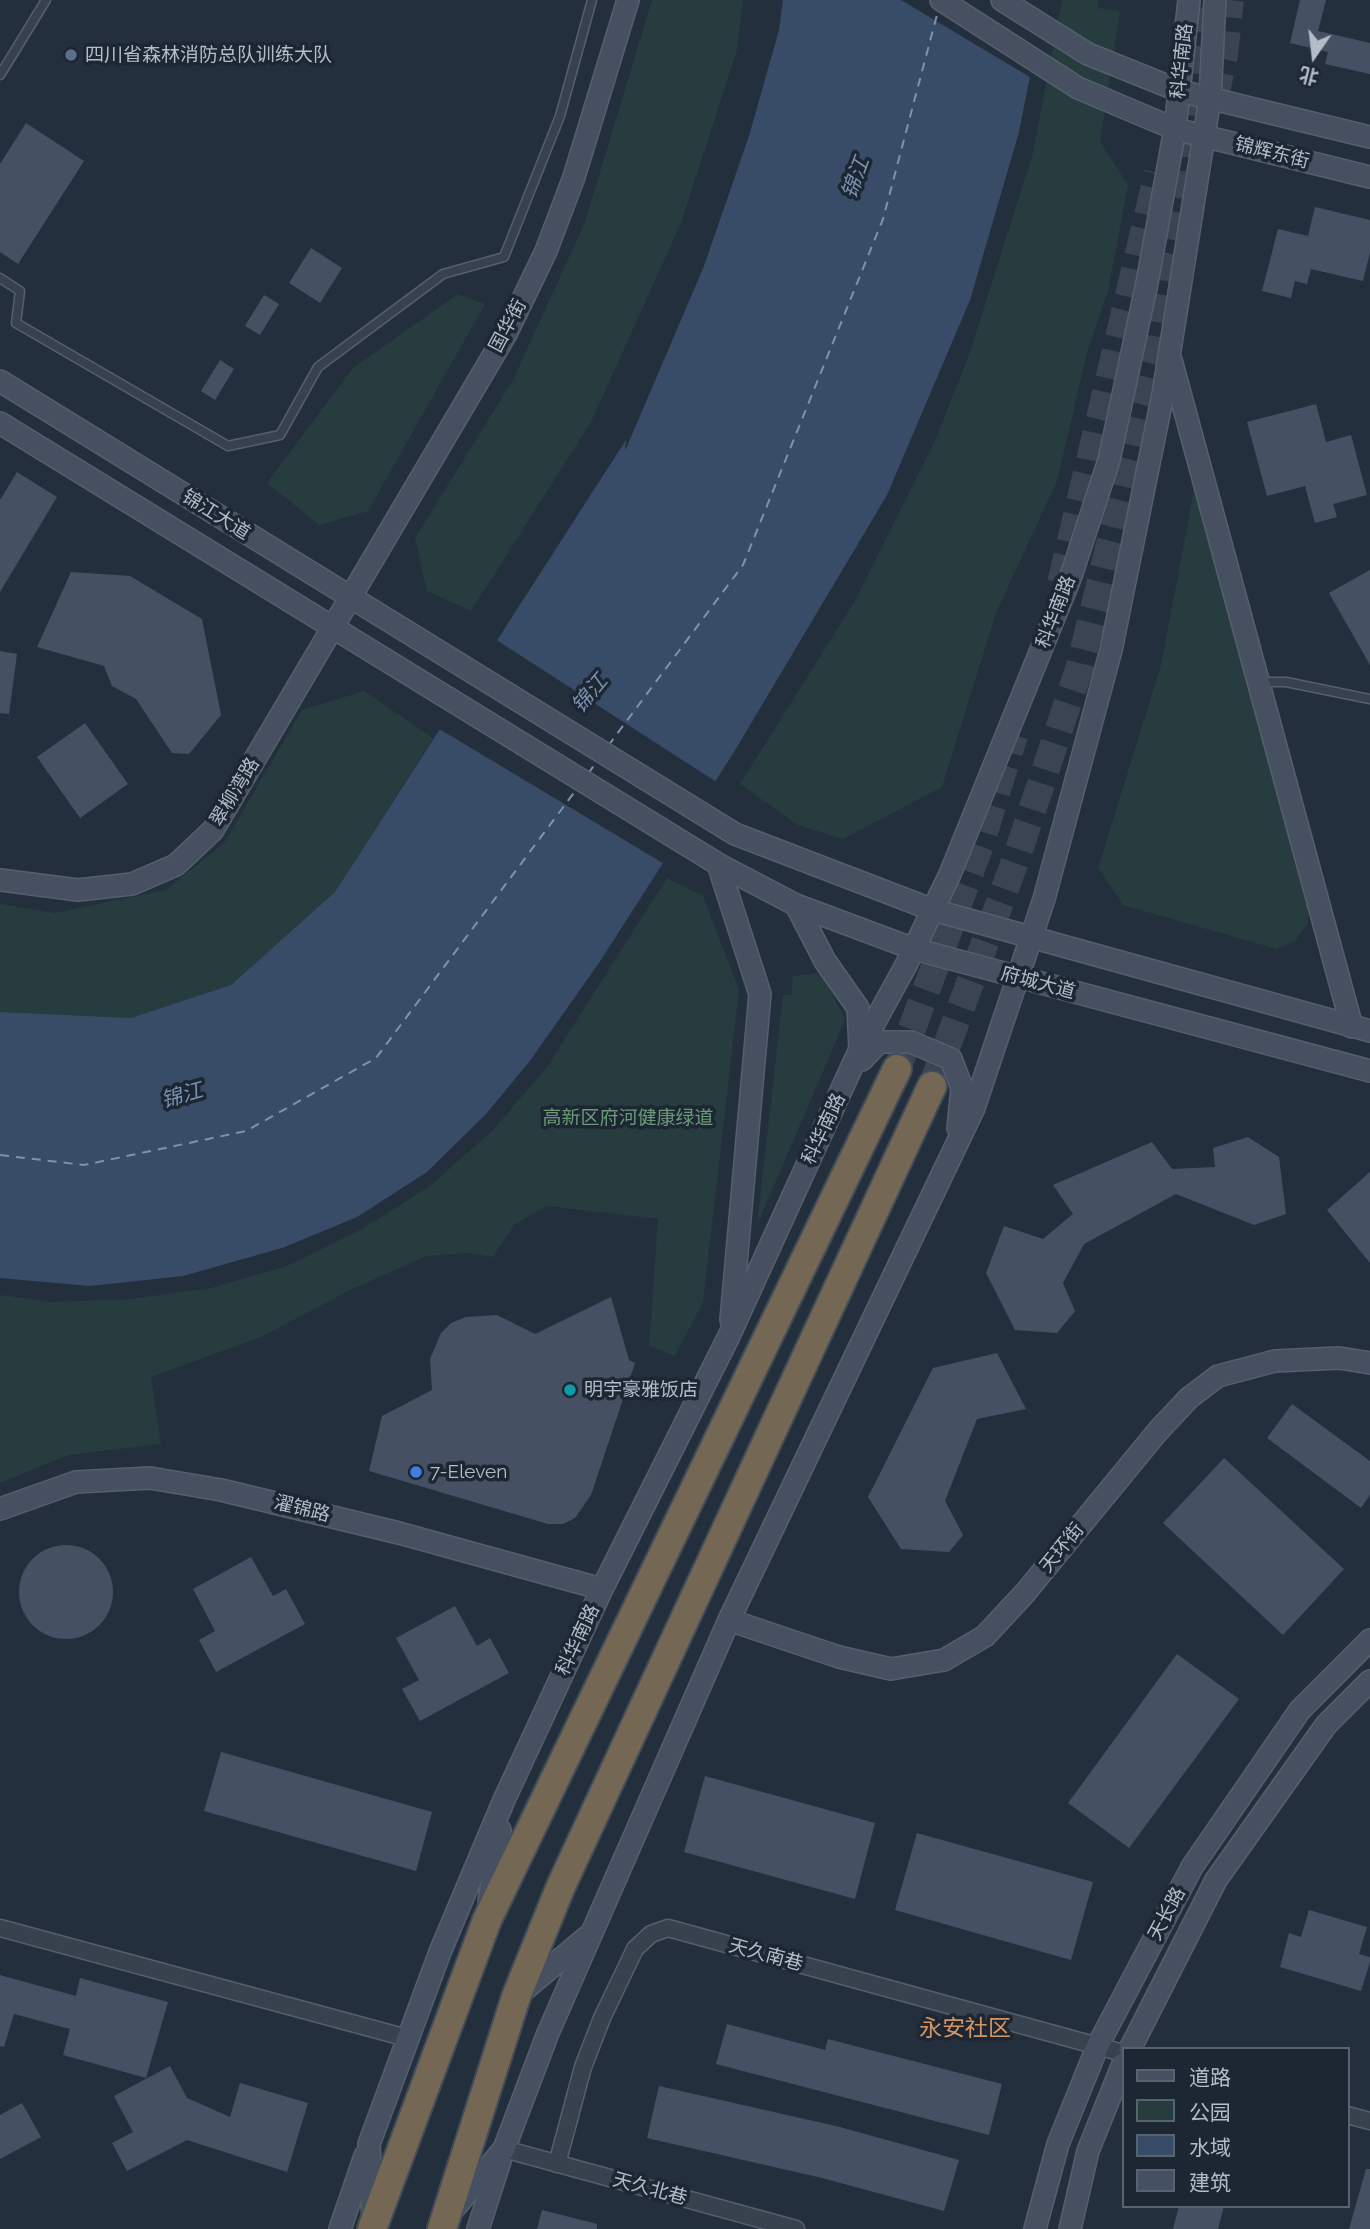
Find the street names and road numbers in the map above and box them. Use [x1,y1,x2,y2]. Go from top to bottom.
street label: 科华南路 [1167,22,1197,100]
street label: 锦辉东街 [1232,133,1312,173]
street label: 国华街 [485,295,531,357]
street label: 锦江大道 [178,485,254,545]
street label: 科华南路 [1032,572,1080,652]
street label: 翠柳湾路 [206,754,264,830]
street label: 府城大道 [998,962,1078,1004]
street label: 科华南路 [798,1090,850,1168]
street label: 濯锦路 [272,1491,332,1527]
street label: 天环街 [1035,1519,1089,1577]
street label: 科华南路 [552,1601,604,1679]
street label: 天长路 [1144,1883,1190,1945]
street label: 天久南巷 [726,1934,806,1976]
street label: 天久北巷 [610,2168,690,2210]

